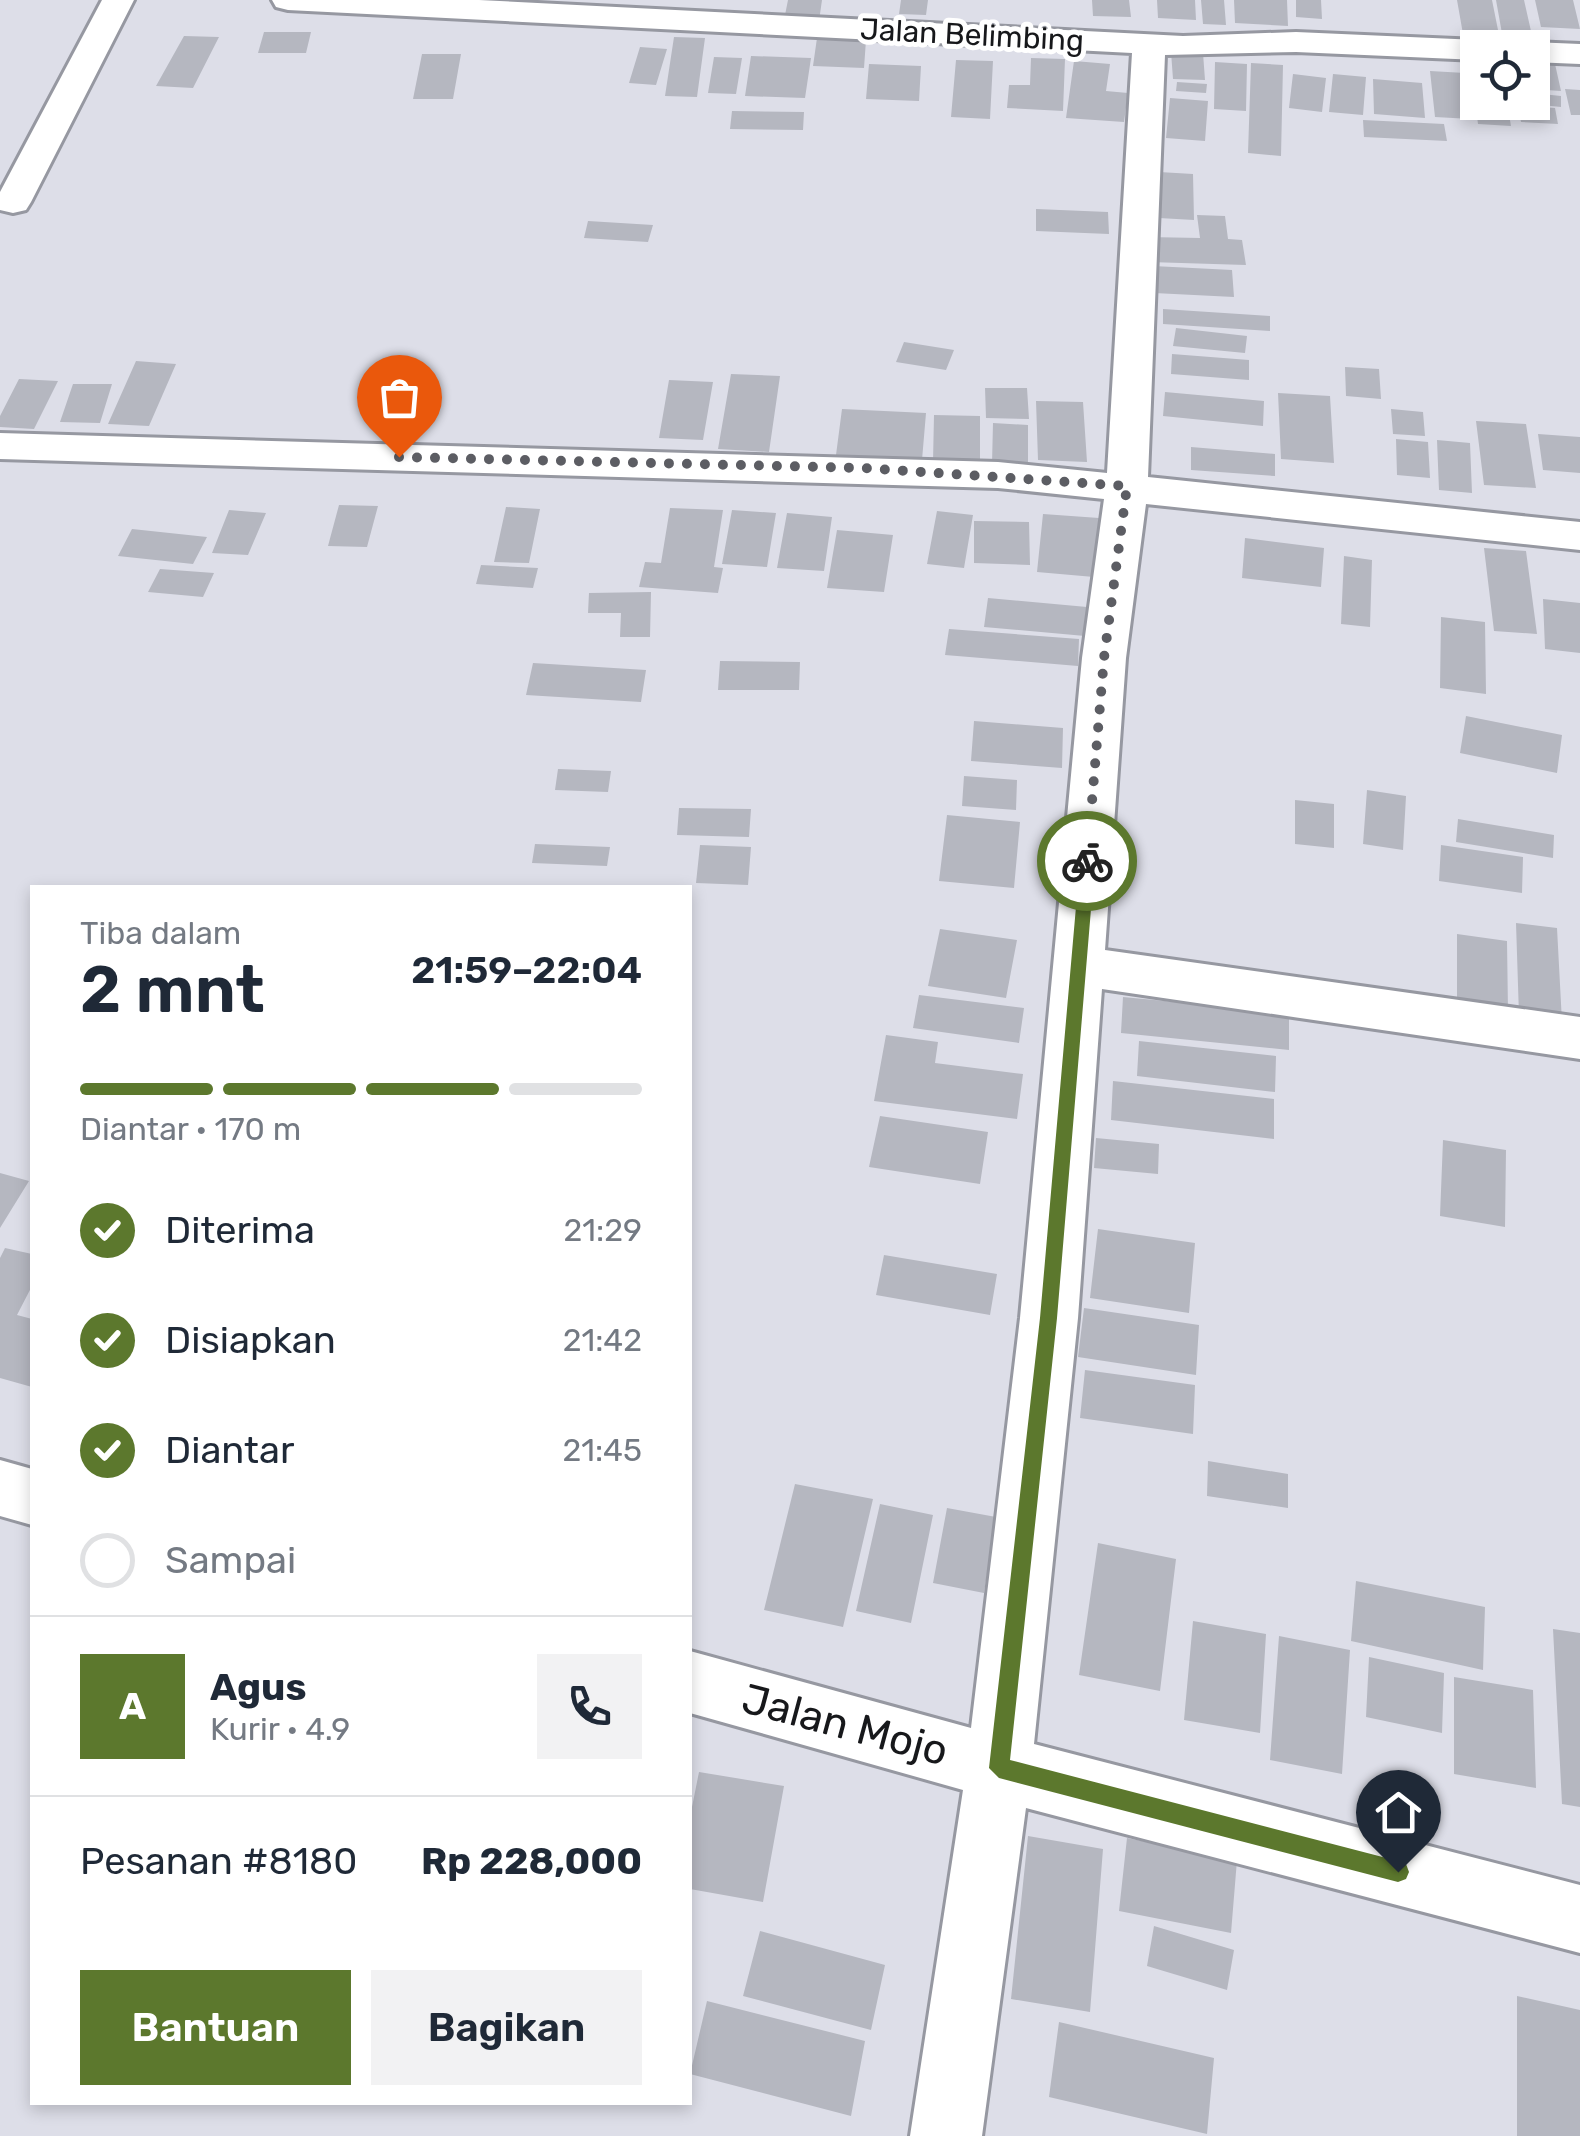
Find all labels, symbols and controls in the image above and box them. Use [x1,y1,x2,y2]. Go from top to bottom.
street label: Jalan Belimbing [859,11,1085,59]
map controls [1460,30,1550,120]
button: locate [1460,30,1550,120]
pin [357,355,442,458]
icon: bag [372,370,427,425]
courier [1037,811,1137,911]
icon: bike [1060,834,1115,889]
text: Tiba dalam [80,914,241,952]
text: 21:59–22:04 [411,947,642,993]
text: 2 mnt [80,951,265,1028]
text: Diantar · 170 m [80,1110,301,1148]
icon: check [80,1203,135,1258]
text: Diterima [165,1207,315,1253]
text: 21:29 [564,1211,642,1249]
icon: check [80,1313,135,1368]
text: Disiapkan [165,1317,336,1363]
text: 21:42 [563,1321,642,1359]
icon: check [80,1423,135,1478]
text: Diantar [165,1427,294,1473]
text: 21:45 [562,1431,642,1469]
text: Sampai [165,1537,296,1583]
button: phone [537,1654,642,1759]
text: Agus [210,1664,306,1710]
street label: Jalan Mojo [737,1674,953,1776]
text: A [119,1683,146,1729]
text: Kurir · 4.9 [210,1710,350,1748]
pin [1356,1770,1441,1873]
icon: home [1371,1785,1426,1840]
text: Pesanan #8180 [80,1838,357,1884]
text: Rp 228,000 [421,1838,642,1884]
button: Bantuan [80,1970,351,2085]
button: Bagikan [371,1970,642,2085]

